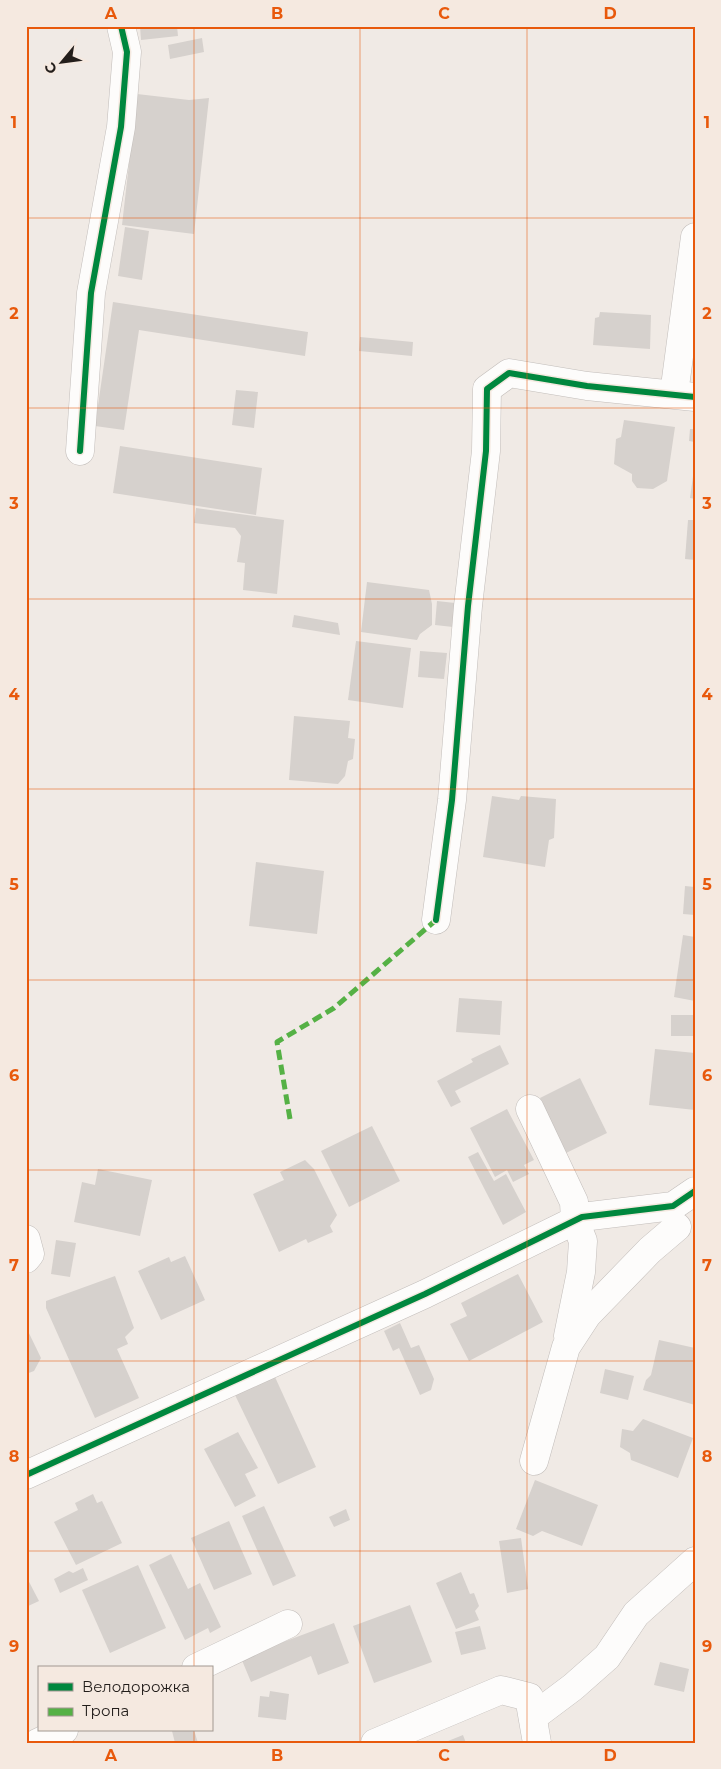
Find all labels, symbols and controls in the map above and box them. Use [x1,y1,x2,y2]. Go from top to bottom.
text: A [104,4,118,23]
text: B [271,4,283,23]
text: C [438,4,450,23]
text: D [603,4,617,23]
north arrow [38,38,88,88]
text: С [40,59,61,77]
text: 1 [11,113,17,132]
text: 1 [704,113,710,132]
text: 2 [9,304,19,323]
text: 2 [702,304,712,323]
text: 3 [8,494,19,513]
text: 3 [701,494,712,513]
text: 4 [8,685,20,704]
text: 4 [701,685,713,704]
text: 5 [9,875,19,894]
text: 5 [702,875,712,894]
text: 6 [9,1066,19,1085]
text: 6 [702,1066,712,1085]
text: 7 [9,1256,19,1275]
text: 7 [702,1256,712,1275]
text: 8 [9,1447,19,1466]
text: 8 [702,1447,712,1466]
text: 9 [9,1637,19,1656]
text: 9 [702,1637,712,1656]
legend [38,1666,212,1732]
text: Велодорожка [82,1677,190,1696]
text: Тропа [82,1701,129,1720]
text: A [104,1746,118,1765]
text: B [271,1746,283,1765]
text: C [438,1746,450,1765]
text: D [603,1746,617,1765]

